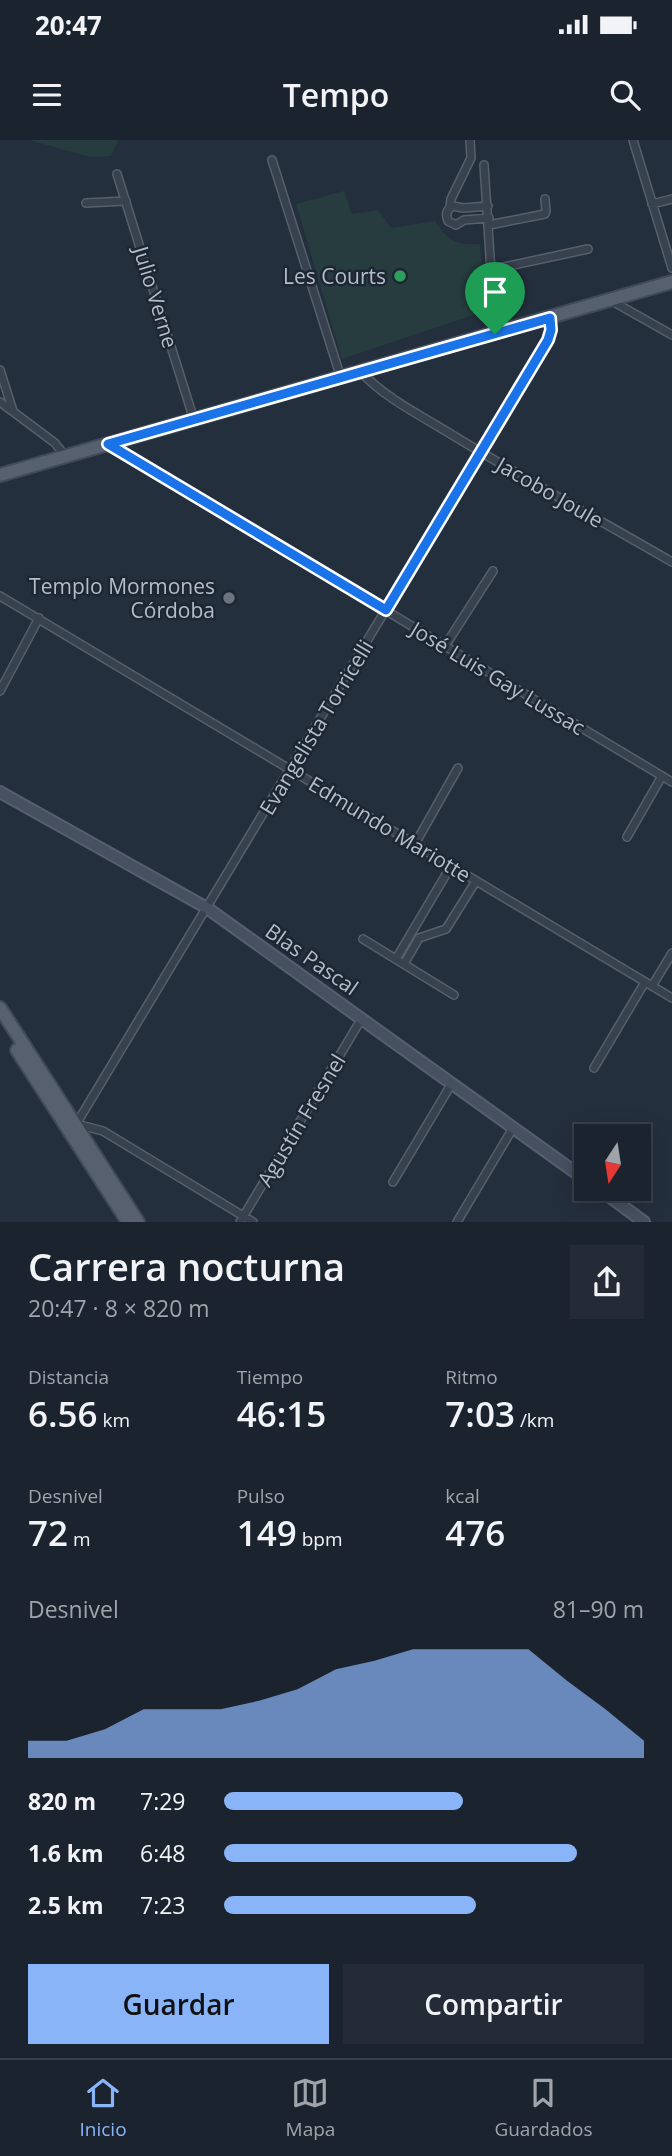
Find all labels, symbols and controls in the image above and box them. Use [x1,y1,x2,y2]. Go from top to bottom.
text: 20:47 [35,7,102,43]
text: Tempo [283,73,389,116]
icon: menu [28,76,66,114]
icon: search [606,76,644,114]
street label: Julio Verne [127,241,185,351]
place label: Les Courts [283,262,386,290]
pin [465,262,525,334]
marker: Les Courts [392,268,408,284]
icon: arrive [476,273,514,311]
street label: Jacobo Joule [490,449,609,534]
place label: Templo Mormones Córdoba [29,572,215,624]
marker: Templo Mormones Córdoba [221,590,237,606]
street label: José Luis Gay Lussac [404,614,590,741]
street label: Evangelista Torricelli [253,634,379,820]
street label: Edmundo Mariotte [304,769,476,889]
street label: Blas Pascal [260,917,364,1001]
street label: Agustín Fresnel [250,1049,352,1191]
north arrow [574,1124,651,1200]
map controls [574,1124,651,1201]
text: Carrera nocturna [28,1240,345,1292]
button: share [570,1245,644,1319]
text: 20:47 · 8 × 820 m [28,1292,210,1324]
text: Distancia [28,1364,109,1390]
text: Tiempo [237,1364,303,1390]
text: Ritmo [445,1364,498,1390]
text: 6.56 [28,1390,98,1437]
text: 46:15 [237,1390,326,1437]
text: 7:03 [445,1390,515,1437]
text: km [98,1407,130,1433]
text: /km [515,1407,554,1433]
text: Desnivel [28,1483,103,1509]
text: Pulso [237,1483,285,1509]
text: kcal [445,1483,480,1509]
text: 72 [28,1509,68,1556]
text: 149 [237,1509,297,1556]
text: 476 [445,1509,505,1556]
text: m [68,1526,91,1552]
text: bpm [297,1526,342,1552]
text: Desnivel [28,1593,119,1625]
text: 81–90 m [553,1593,644,1625]
text: 820 m [28,1785,96,1817]
text: 7:29 [140,1785,186,1817]
text: 1.6 km [28,1837,104,1869]
text: 6:48 [140,1837,186,1869]
text: 2.5 km [28,1889,104,1921]
text: 7:23 [140,1889,186,1921]
button: Guardar [28,1964,329,2044]
button: Compartir [343,1964,644,2044]
tab: Inicio [79,2074,127,2142]
tab: Mapa [286,2074,335,2142]
tab: Guardados [494,2074,592,2142]

